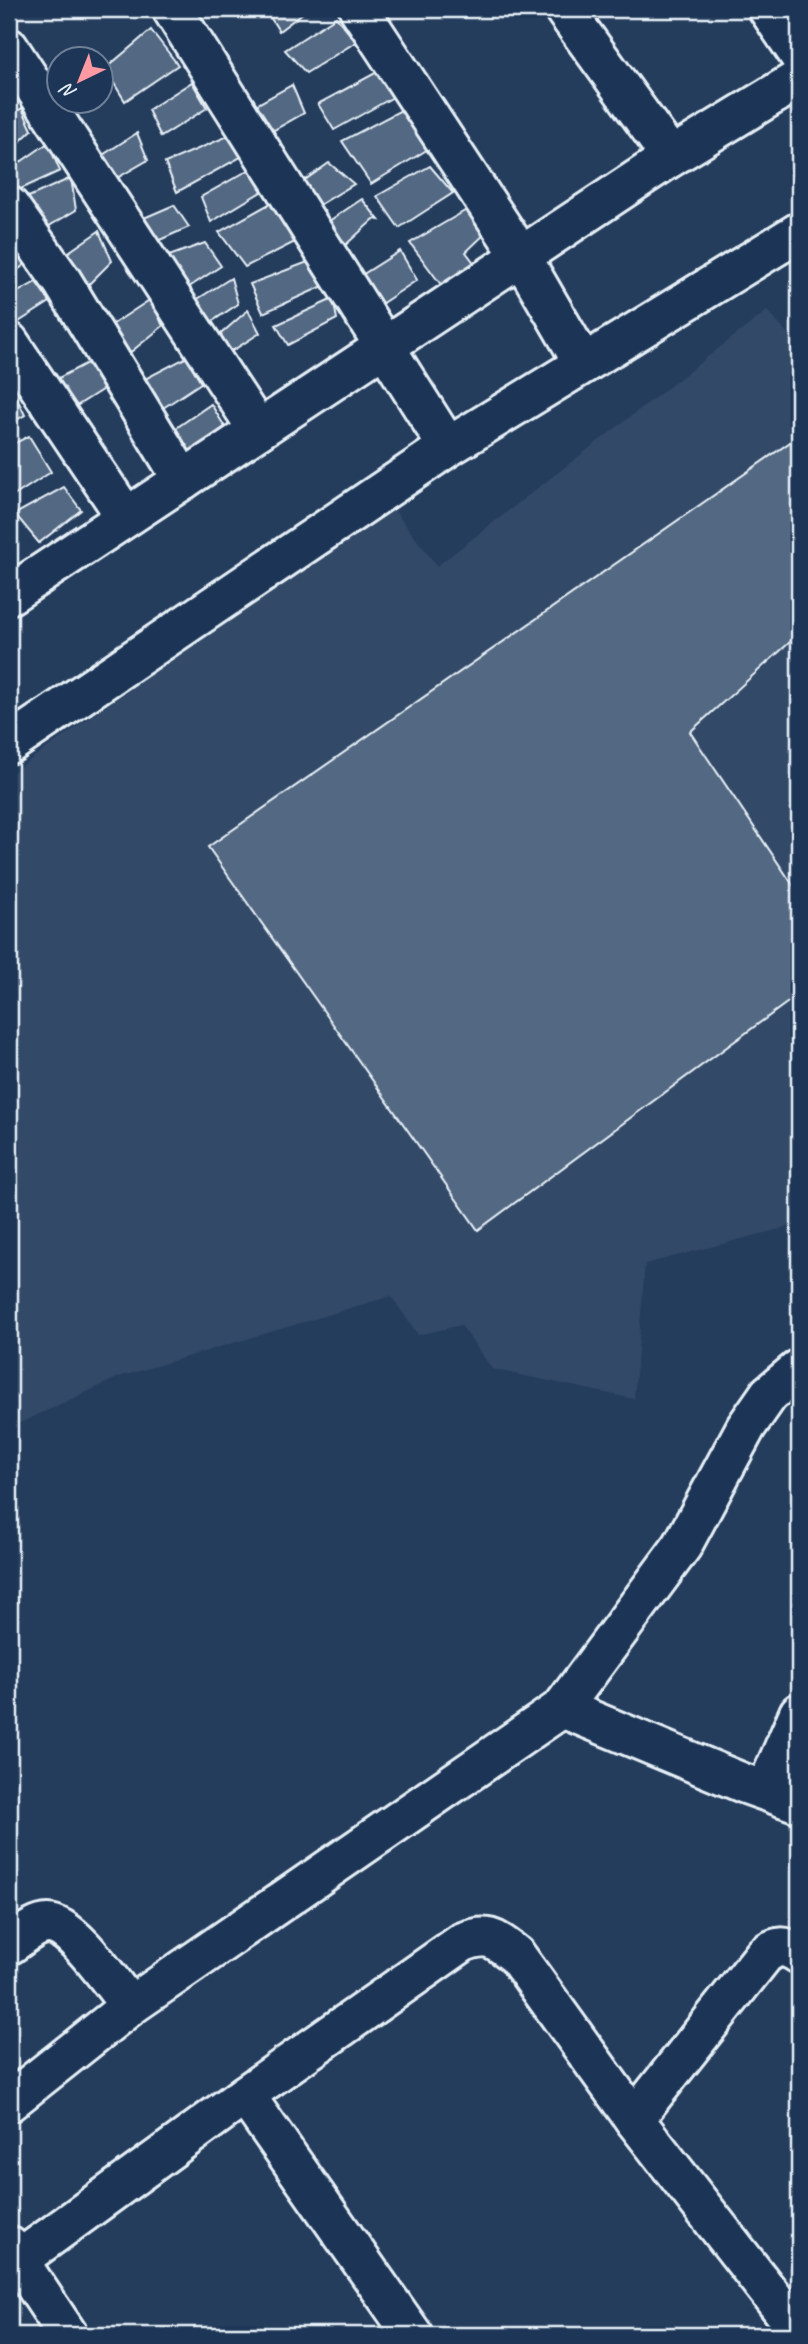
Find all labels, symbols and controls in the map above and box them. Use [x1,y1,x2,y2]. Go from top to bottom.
north arrow [46,46,116,116]
text: N [54,77,82,104]

